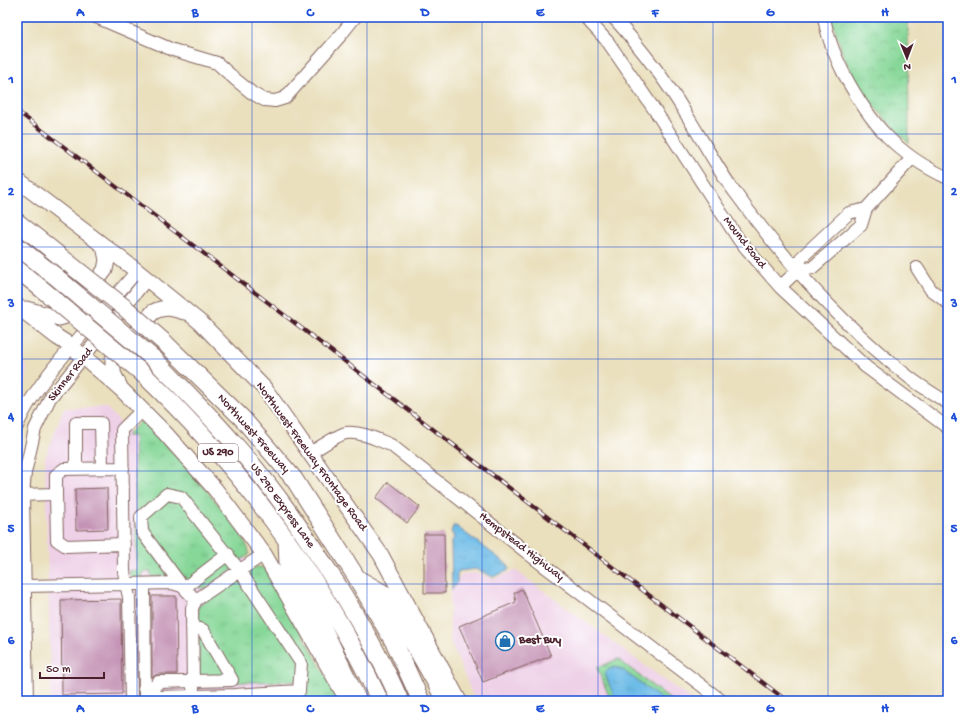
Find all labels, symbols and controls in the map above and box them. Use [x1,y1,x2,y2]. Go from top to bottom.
text: A [75,6,85,21]
text: B [191,6,200,21]
text: C [305,6,315,21]
text: D [420,6,430,21]
text: E [536,6,545,21]
text: F [651,6,660,21]
text: G [766,6,775,21]
text: H [881,6,889,21]
north arrow [887,38,927,78]
text: N [903,60,911,72]
text: 1 [7,73,14,88]
text: 1 [950,73,957,88]
text: 2 [8,185,15,200]
text: 2 [951,185,958,200]
street label: Mound Road [719,214,769,272]
text: 3 [7,297,15,312]
text: 3 [950,297,958,312]
street label: Skinner Road [46,345,97,405]
street label: Northwest Freeway Frontage Road [252,380,370,535]
street label: Northwest Freeway [214,391,292,477]
text: 4 [7,410,15,425]
text: 4 [950,410,958,425]
road number: US 290 [198,444,238,462]
street label: US 290 Express Lane [246,461,318,552]
street label: Hempstead Highway [476,509,566,585]
text: 5 [8,522,15,537]
text: 5 [951,522,958,537]
shop icon: Best Buy [494,630,516,652]
text: 6 [8,634,15,649]
place label: Best Buy [518,634,561,648]
text: 6 [951,634,958,649]
scale bar [40,654,104,680]
text: 50 m [46,663,71,677]
text: A [75,702,85,717]
text: B [191,702,200,717]
text: C [305,702,315,717]
text: D [420,702,430,717]
text: E [536,702,545,717]
text: F [651,702,660,717]
text: G [766,702,775,717]
text: H [881,702,889,717]

